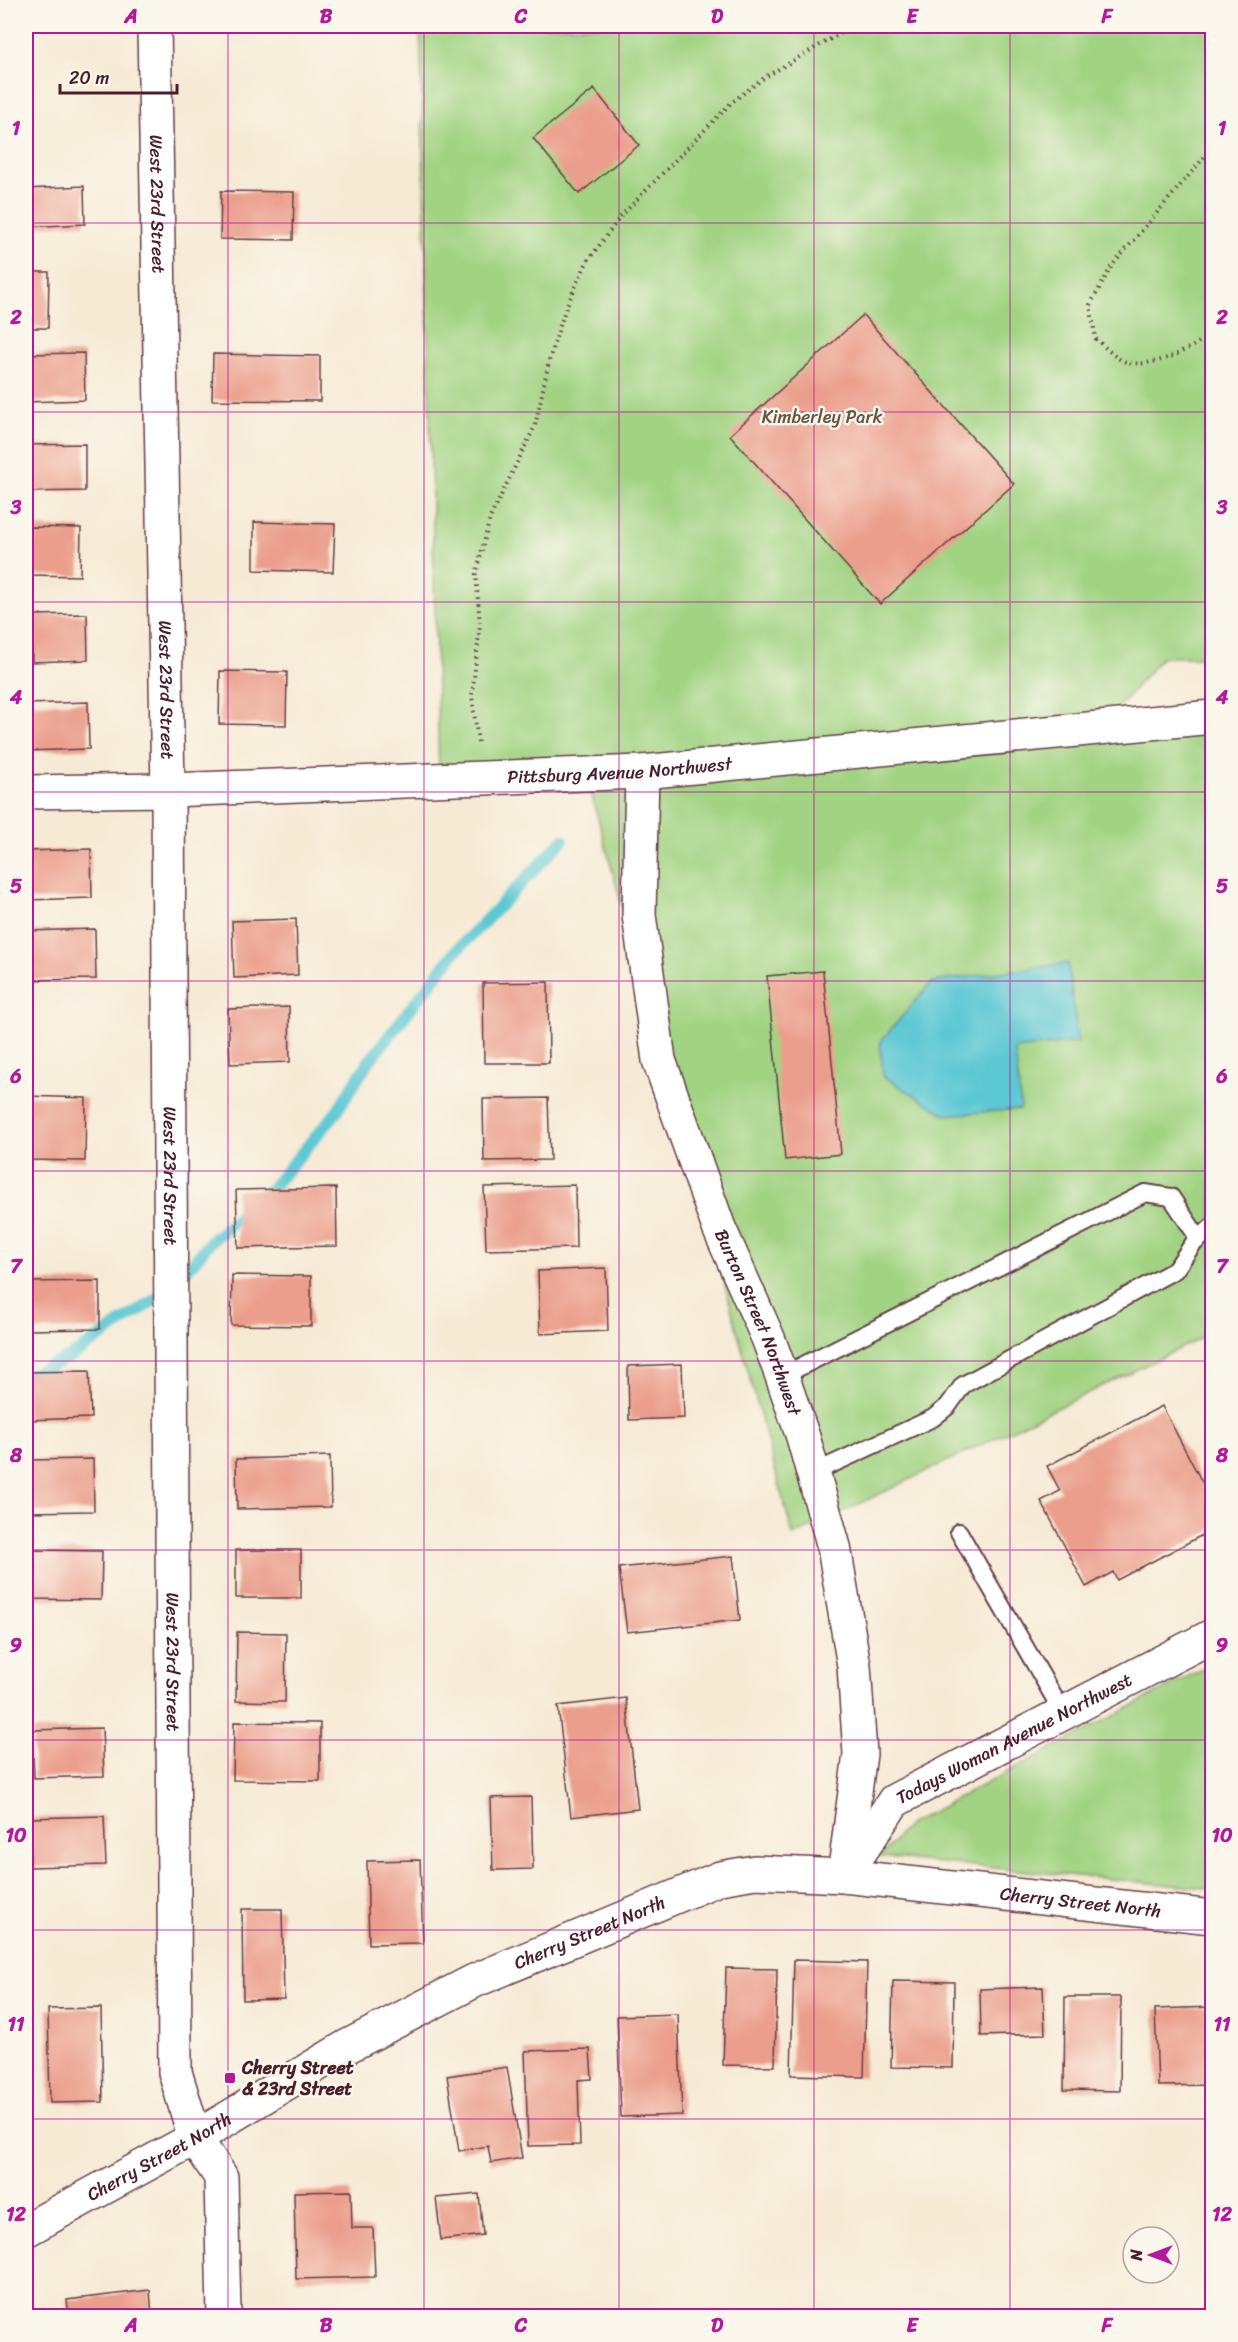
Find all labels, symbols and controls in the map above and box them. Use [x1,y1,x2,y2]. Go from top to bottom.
text: A [123,0,138,34]
text: B [320,0,333,34]
text: C [514,0,528,34]
text: D [711,0,724,34]
text: E [906,0,919,34]
text: F [1101,0,1114,34]
scale bar [60,57,177,95]
text: 20 m [69,62,109,94]
text: 1 [12,111,21,146]
text: 1 [1218,111,1227,146]
street label: West 23rd Street [140,134,175,274]
text: 2 [9,300,22,335]
text: 2 [1215,300,1228,335]
park label: Kimberley Park [762,401,883,433]
text: 3 [10,490,22,525]
text: 3 [1216,490,1228,525]
street label: West 23rd Street [149,620,183,760]
text: 4 [9,680,23,715]
text: 4 [1215,680,1229,715]
street label: Pittsburg Avenue Northwest [507,747,734,793]
text: 5 [10,869,22,904]
text: 5 [1216,869,1228,904]
text: 6 [9,1059,22,1094]
text: 6 [1215,1059,1228,1094]
street label: West 23rd Street [154,1106,186,1245]
street label: Burton Street Northwest [705,1224,811,1421]
text: 7 [10,1249,23,1284]
text: 7 [1216,1249,1229,1284]
text: 8 [9,1438,23,1473]
text: 8 [1215,1438,1229,1473]
street label: West 23rd Street [156,1592,189,1731]
text: 9 [10,1628,22,1663]
text: 9 [1216,1628,1228,1663]
street label: Todays Woman Avenue Northwest [890,1664,1138,1813]
text: 10 [5,1818,27,1853]
text: 10 [1211,1818,1233,1853]
street label: Cherry Street North [998,1877,1163,1927]
street label: Cherry Street North [509,1887,670,1979]
text: 11 [7,2007,25,2042]
text: 11 [1213,2007,1231,2042]
place label: Cherry Street & 23rd Street [241,2052,354,2105]
marker: Cherry Street & 23rd Street [223,2071,237,2085]
street label: Cherry Street North [81,2103,238,2210]
text: 12 [6,2197,27,2232]
text: 12 [1212,2197,1233,2232]
north arrow [1121,2225,1181,2285]
text: N [1122,2249,1151,2262]
text: A [123,2308,138,2342]
text: B [320,2308,333,2342]
text: C [514,2308,528,2342]
text: D [711,2308,724,2342]
text: E [906,2308,919,2342]
text: F [1101,2308,1114,2342]

